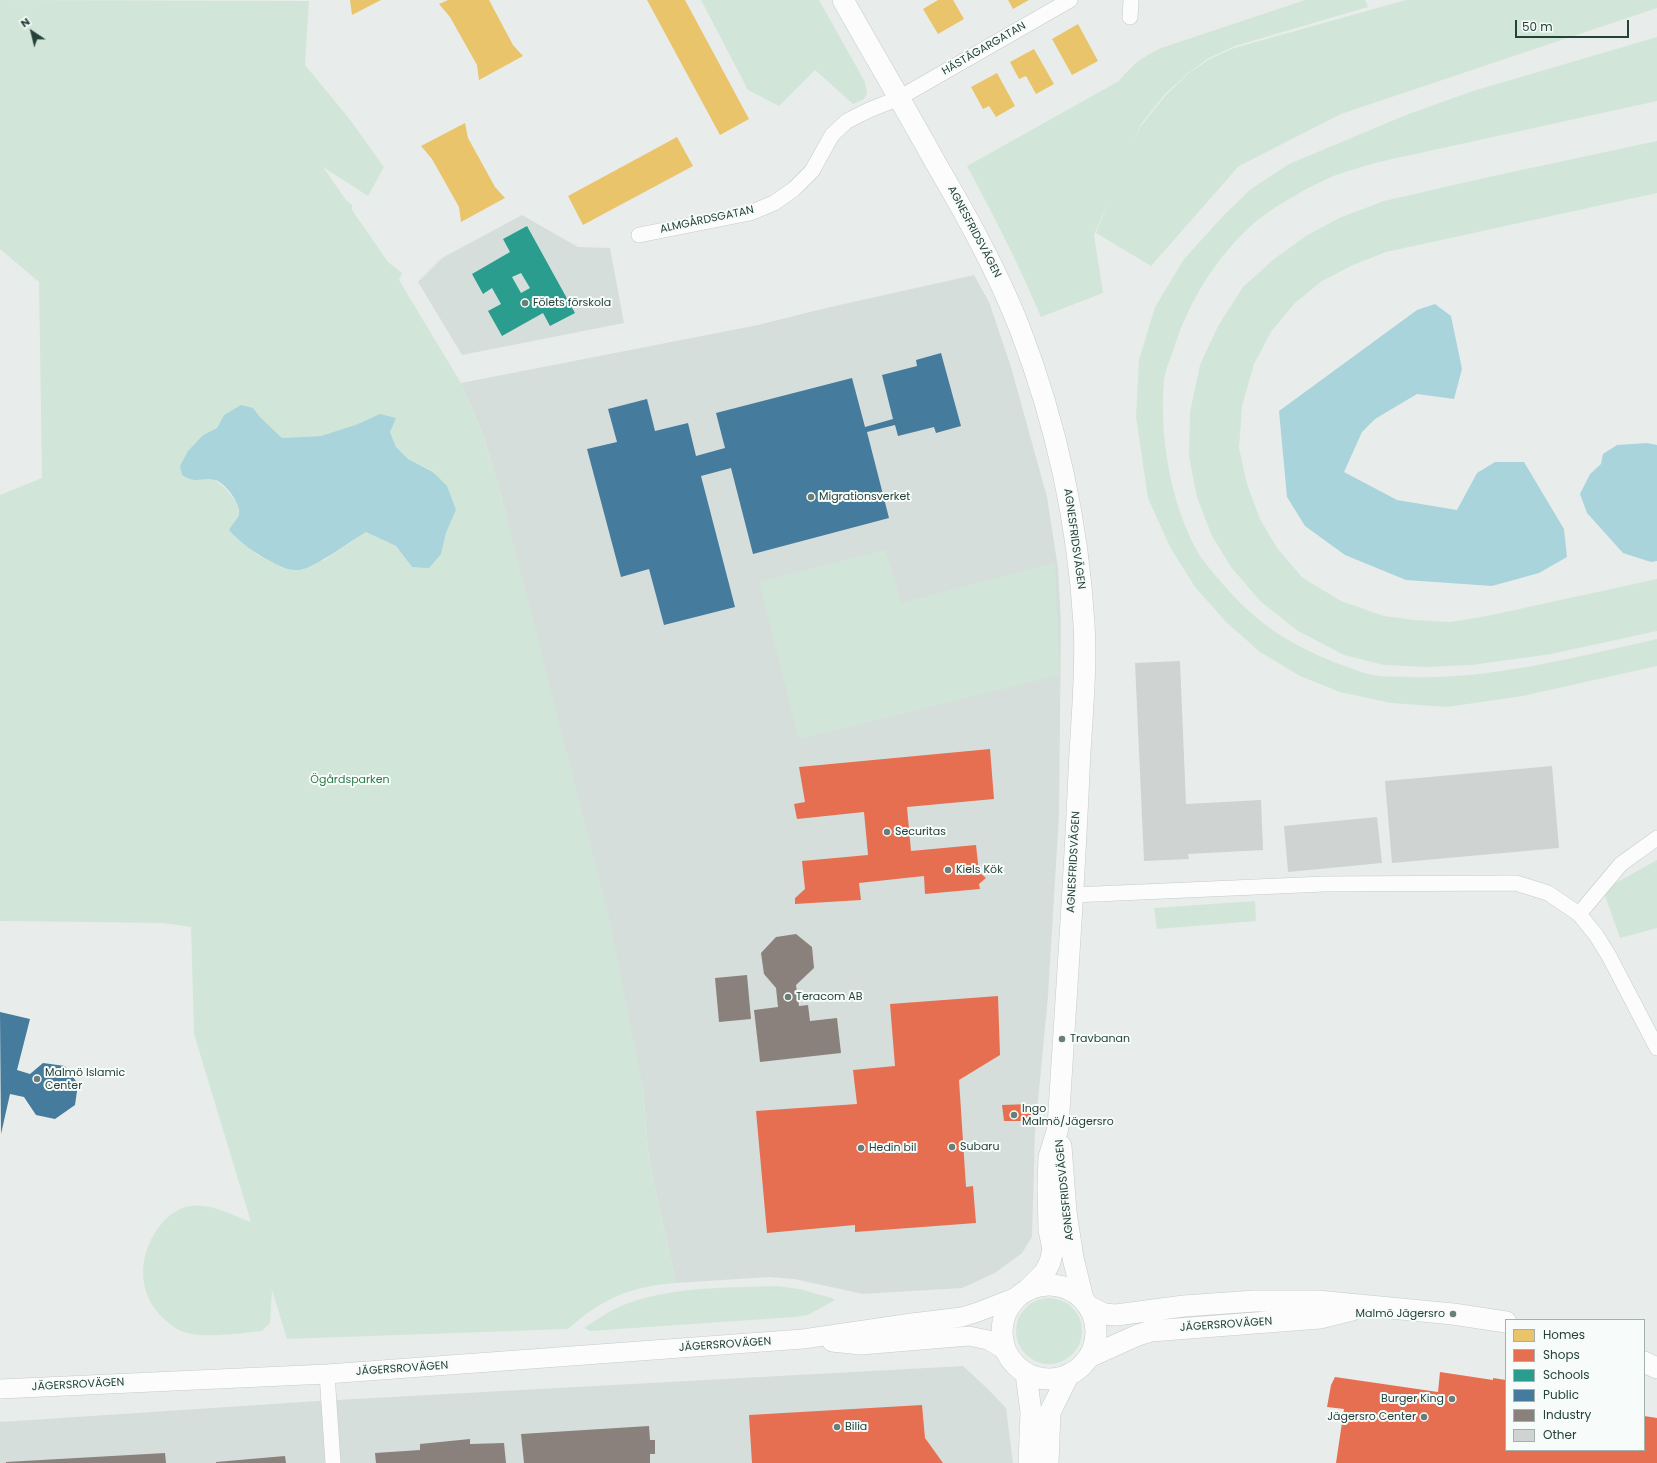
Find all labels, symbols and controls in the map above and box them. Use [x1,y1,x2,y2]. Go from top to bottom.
north arrow [12,12,52,52]
scale bar [1517,12,1631,38]
text: N [17,13,33,31]
text: 50 m [1522,18,1553,35]
street label: HÄSTÄGARGATAN [940,20,1028,78]
street label: AGNESFRIDSVÄGEN [944,184,1004,280]
street label: ALMGÅRDSGATAN [659,204,755,236]
place label: Fölets förskola [533,296,611,310]
marker: Fölets förskola [520,298,530,308]
street label: AGNESFRIDSVÄGEN [1060,488,1088,590]
place label: Migrationsverket [819,490,910,504]
marker: Migrationsverket [806,492,816,502]
park label: Ögårdsparken [310,773,390,787]
street label: AGNESFRIDSVÄGEN [1065,811,1083,913]
place label: Securitas [895,825,946,839]
marker: Securitas [882,827,892,837]
place label: Kiels Kök [956,863,1003,877]
marker: Kiels Kök [943,865,953,875]
place label: Teracom AB [796,990,862,1004]
marker: Teracom AB [783,992,793,1002]
place label: Travbanan [1070,1032,1130,1046]
marker: Travbanan [1057,1034,1067,1044]
place label: Malmö Islamic Center [45,1066,125,1092]
marker: Malmö Islamic Center [32,1074,42,1084]
place label: Ingo Malmö/Jägersro [1022,1102,1114,1128]
marker: Ingo Malmö/Jägersro [1009,1110,1019,1120]
street label: AGNESFRIDSVÄGEN [1053,1139,1077,1241]
place label: Subaru [960,1140,1000,1154]
place label: Hedin bil [869,1141,916,1155]
marker: Subaru [947,1142,957,1152]
marker: Hedin bil [856,1143,866,1153]
place label: Malmö Jägersro [1356,1307,1445,1321]
marker: Malmö Jägersro [1448,1309,1458,1319]
street label: JÄGERSROVÄGEN [1179,1315,1273,1335]
legend [1505,1319,1645,1451]
text: Homes [1543,1326,1585,1343]
street label: JÄGERSROVÄGEN [678,1335,772,1355]
text: Shops [1543,1346,1580,1363]
street label: JÄGERSROVÄGEN [355,1359,449,1379]
text: Schools [1543,1366,1590,1383]
street label: JÄGERSROVÄGEN [31,1376,125,1394]
text: Public [1543,1386,1579,1403]
place label: Burger King [1381,1392,1444,1406]
marker: Burger King [1447,1394,1457,1404]
text: Industry [1543,1406,1591,1423]
place label: Jägersro Center [1327,1410,1416,1424]
marker: Jägersro Center [1419,1412,1429,1422]
place label: Bilia [845,1420,867,1434]
marker: Bilia [832,1422,842,1432]
text: Other [1543,1426,1576,1443]

